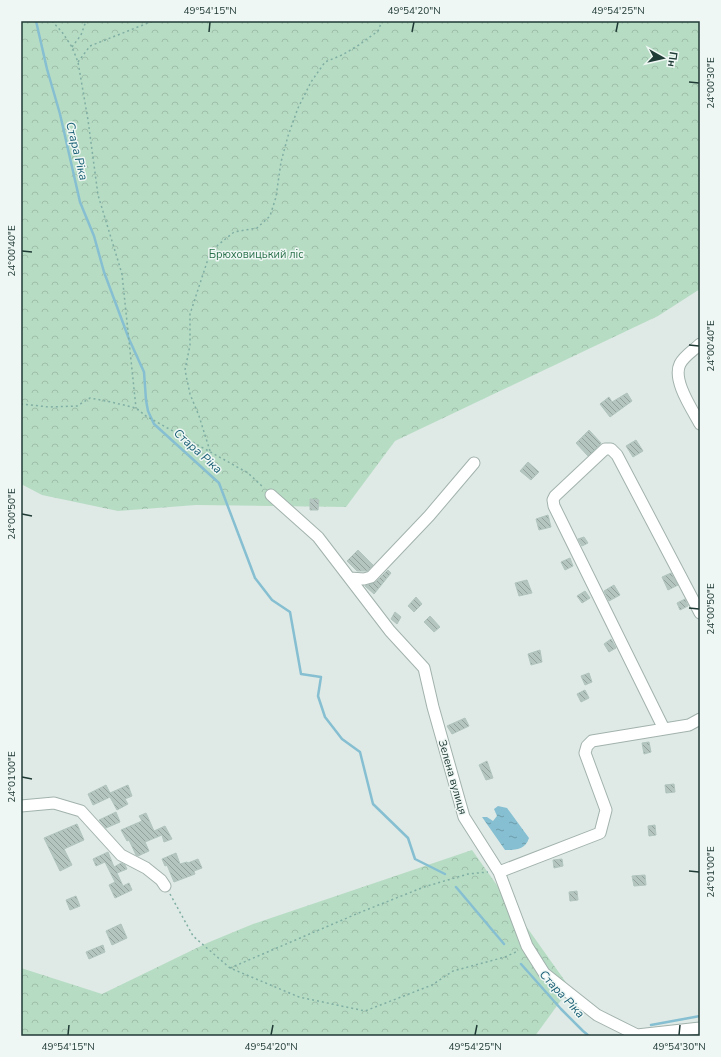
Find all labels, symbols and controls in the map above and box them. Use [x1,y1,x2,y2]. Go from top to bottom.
text: 49°54'15"N [183,4,237,18]
text: 49°54'20"N [387,4,441,18]
text: 49°54'25"N [591,4,645,18]
north arrow [643,38,683,78]
text: Пн [664,51,681,68]
text: 24°00'30"E [704,57,718,109]
water label: Стара Ріка [62,120,92,182]
text: 24°00'40"E [5,225,19,277]
park label: Брюховицький ліс [209,247,303,262]
text: 24°00'40"E [704,320,718,372]
water label: Стара Ріка [170,425,226,477]
text: 24°00'50"E [5,488,19,540]
text: 24°00'50"E [704,583,718,635]
street label: Зелена вулиця [435,738,470,816]
text: 24°01'00"E [5,751,19,803]
text: 24°01'00"E [704,846,718,898]
water label: Стара Ріка [536,967,588,1021]
text: 49°54'15"N [41,1040,95,1054]
text: 49°54'20"N [244,1040,298,1054]
text: 49°54'25"N [448,1040,502,1054]
text: 49°54'30"N [652,1040,706,1054]

